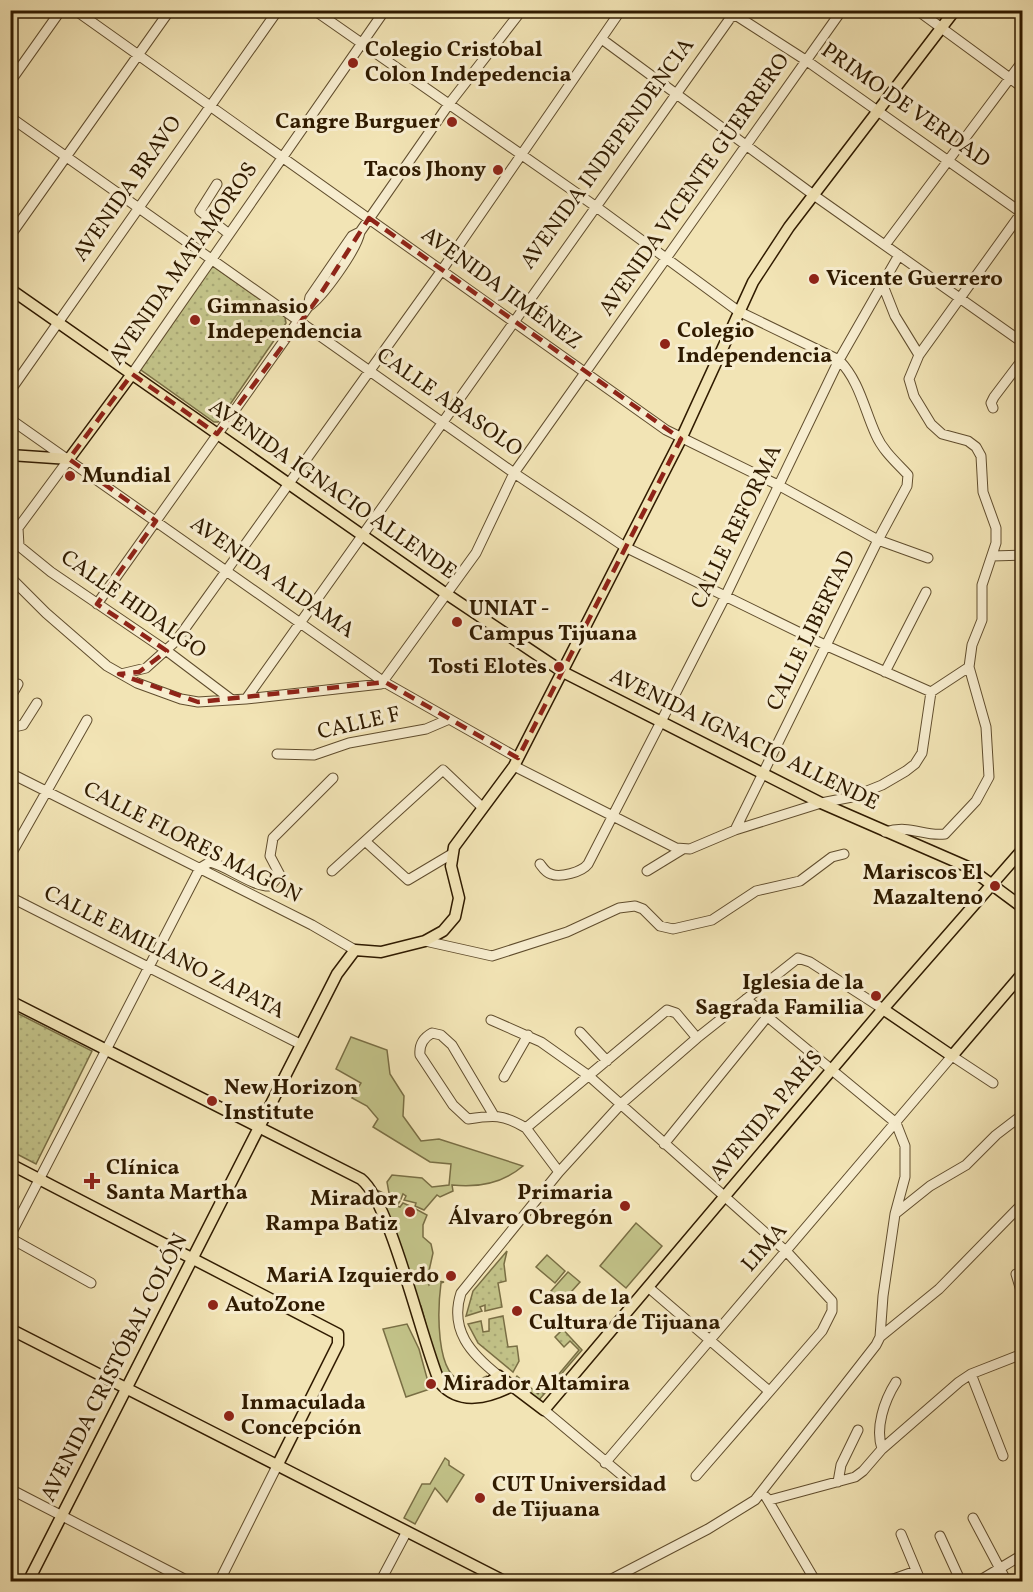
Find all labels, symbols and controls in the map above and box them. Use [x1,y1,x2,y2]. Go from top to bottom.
street label: AVENIDA INDEPENDENCIA [513,32,703,276]
place label: Colegio Cristobal Colon Indepedencia [365,35,572,91]
street label: PRIMO DE VERDAD [814,36,996,176]
street label: AVENIDA VICENTE GUERRERO [592,47,798,323]
marker: Colegio Cristobal Colon Indepedencia [346,56,360,70]
place label: Cangre Burguer [275,107,441,138]
street label: AVENIDA BRAVO [66,110,190,268]
marker: Cangre Burguer [445,115,459,129]
place label: Tacos Jhony [363,155,487,186]
street label: AVENIDA MATAMOROS [102,156,266,372]
marker: Tacos Jhony [491,163,505,177]
street label: AVENIDA JIMÉNEZ [414,220,588,358]
place label: Vicente Guerrero [826,264,1003,295]
marker: Vicente Guerrero [807,272,821,286]
place label: Gimnasio Independencia [207,292,362,348]
marker: Gimnasio Independencia [188,313,202,327]
place label: Colegio Independencia [677,316,832,372]
marker: Colegio Independencia [658,337,672,351]
street label: CALLE ABASOLO [370,341,528,465]
street label: AVENIDA IGNACIO ALLENDE [202,392,462,588]
street label: CALLE REFORMA [684,440,790,614]
place label: Mundial [82,461,171,492]
marker: Mundial [63,469,77,483]
street label: AVENIDA ALDAMA [183,509,361,647]
street label: CALLE HIDALGO [54,543,212,667]
street label: CALLE LIBERTAD [760,546,864,716]
place label: UNIAT - Campus Tijuana [469,594,637,650]
marker: UNIAT - Campus Tijuana [450,615,464,629]
place label: Tosti Elotes [428,652,547,683]
marker: Tosti Elotes [552,660,566,674]
street label: AVENIDA IGNACIO ALLENDE [604,661,884,819]
street label: CALLE F [315,699,403,749]
street label: CALLE FLORES MAGÓN [77,774,307,912]
place label: Mariscos El Mazalteno [863,858,983,914]
street label: CALLE EMILIANO ZAPATA [38,878,290,1028]
marker: Mariscos El Mazalteno [988,879,1002,893]
place label: Iglesia de la Sagrada Familia [695,968,864,1024]
marker: Iglesia de la Sagrada Familia [869,989,883,1003]
street label: AVENIDA PARÍS [703,1044,831,1188]
place label: New Horizon Institute [224,1073,358,1129]
marker: New Horizon Institute [205,1094,219,1108]
place label: Clínica Santa Martha [106,1153,248,1209]
marker: Clínica Santa Martha [83,1172,101,1190]
place label: Primaria Álvaro Obregón [448,1178,613,1234]
place label: Mirador Rampa Batiz [265,1184,399,1240]
marker: Primaria Álvaro Obregón [618,1199,632,1213]
marker: Mirador Rampa Batiz [403,1205,417,1219]
street label: LIMA [735,1217,795,1279]
street label: AVENIDA CRISTÓBAL COLÓN [34,1228,196,1508]
place label: MariA Izquierdo [266,1261,439,1292]
marker: MariA Izquierdo [444,1269,458,1283]
place label: Casa de la Cultura de Tijuana [529,1283,721,1339]
place label: AutoZone [225,1290,325,1321]
marker: AutoZone [206,1298,220,1312]
marker: Casa de la Cultura de Tijuana [510,1304,524,1318]
place label: Mirador Altamira [443,1369,630,1400]
marker: Mirador Altamira [424,1377,438,1391]
place label: Inmaculada Concepción [241,1388,366,1444]
marker: Inmaculada Concepción [222,1409,236,1423]
place label: CUT Universidad de Tijuana [492,1470,667,1526]
marker: CUT Universidad de Tijuana [473,1491,487,1505]

